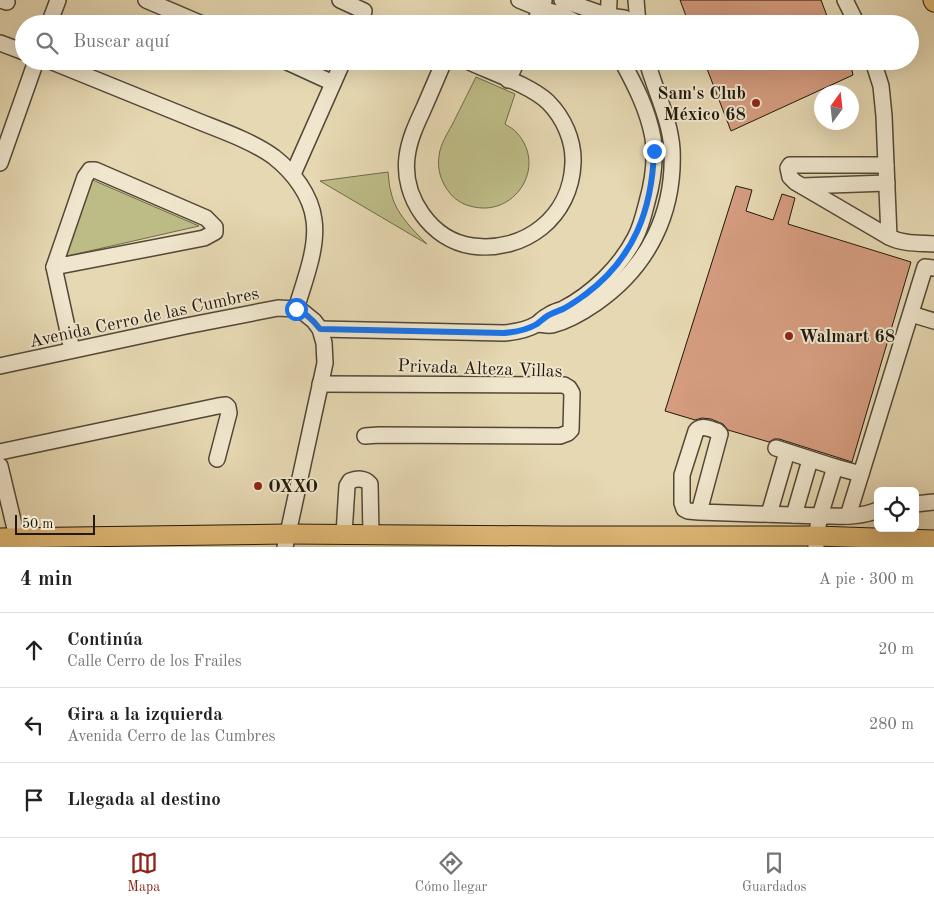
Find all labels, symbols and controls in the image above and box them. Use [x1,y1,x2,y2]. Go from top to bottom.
search box [15,15,919,70]
icon: search [33,29,61,57]
text: Buscar aquí [73,33,169,52]
place label: Sam's Club México 68 [657,85,746,124]
north arrow [814,85,859,130]
marker: Sam's Club México 68 [750,97,762,109]
route end [643,140,666,163]
street label: Avenida Cerro de las Cumbres [28,285,261,351]
route start [285,298,308,321]
place label: Walmart 68 [799,328,895,346]
marker: Walmart 68 [783,330,795,342]
street label: Privada Alteza Villas [397,357,563,381]
place label: OXXO [268,478,318,496]
marker: OXXO [252,480,264,492]
map controls [874,487,919,532]
button: locate [874,487,919,532]
scale bar [15,512,95,535]
text: 50 m [22,517,53,531]
text: 4 min [20,569,73,590]
text: A pie · 300 m [819,572,914,588]
text: Continúa [67,631,143,650]
icon: ahead [20,636,48,664]
text: 20 m [878,642,914,658]
text: Calle Cerro de los Frailes [67,654,242,670]
text: Gira a la izquierda [67,706,223,725]
icon: left [20,711,48,739]
text: 280 m [869,717,914,733]
text: Avenida Cerro de las Cumbres [67,729,275,745]
icon: arrive [20,786,48,814]
text: Llegada al destino [67,791,221,810]
tab: Mapa [127,849,160,896]
tab: Cómo llegar [415,849,487,896]
tab: Guardados [742,849,807,896]

